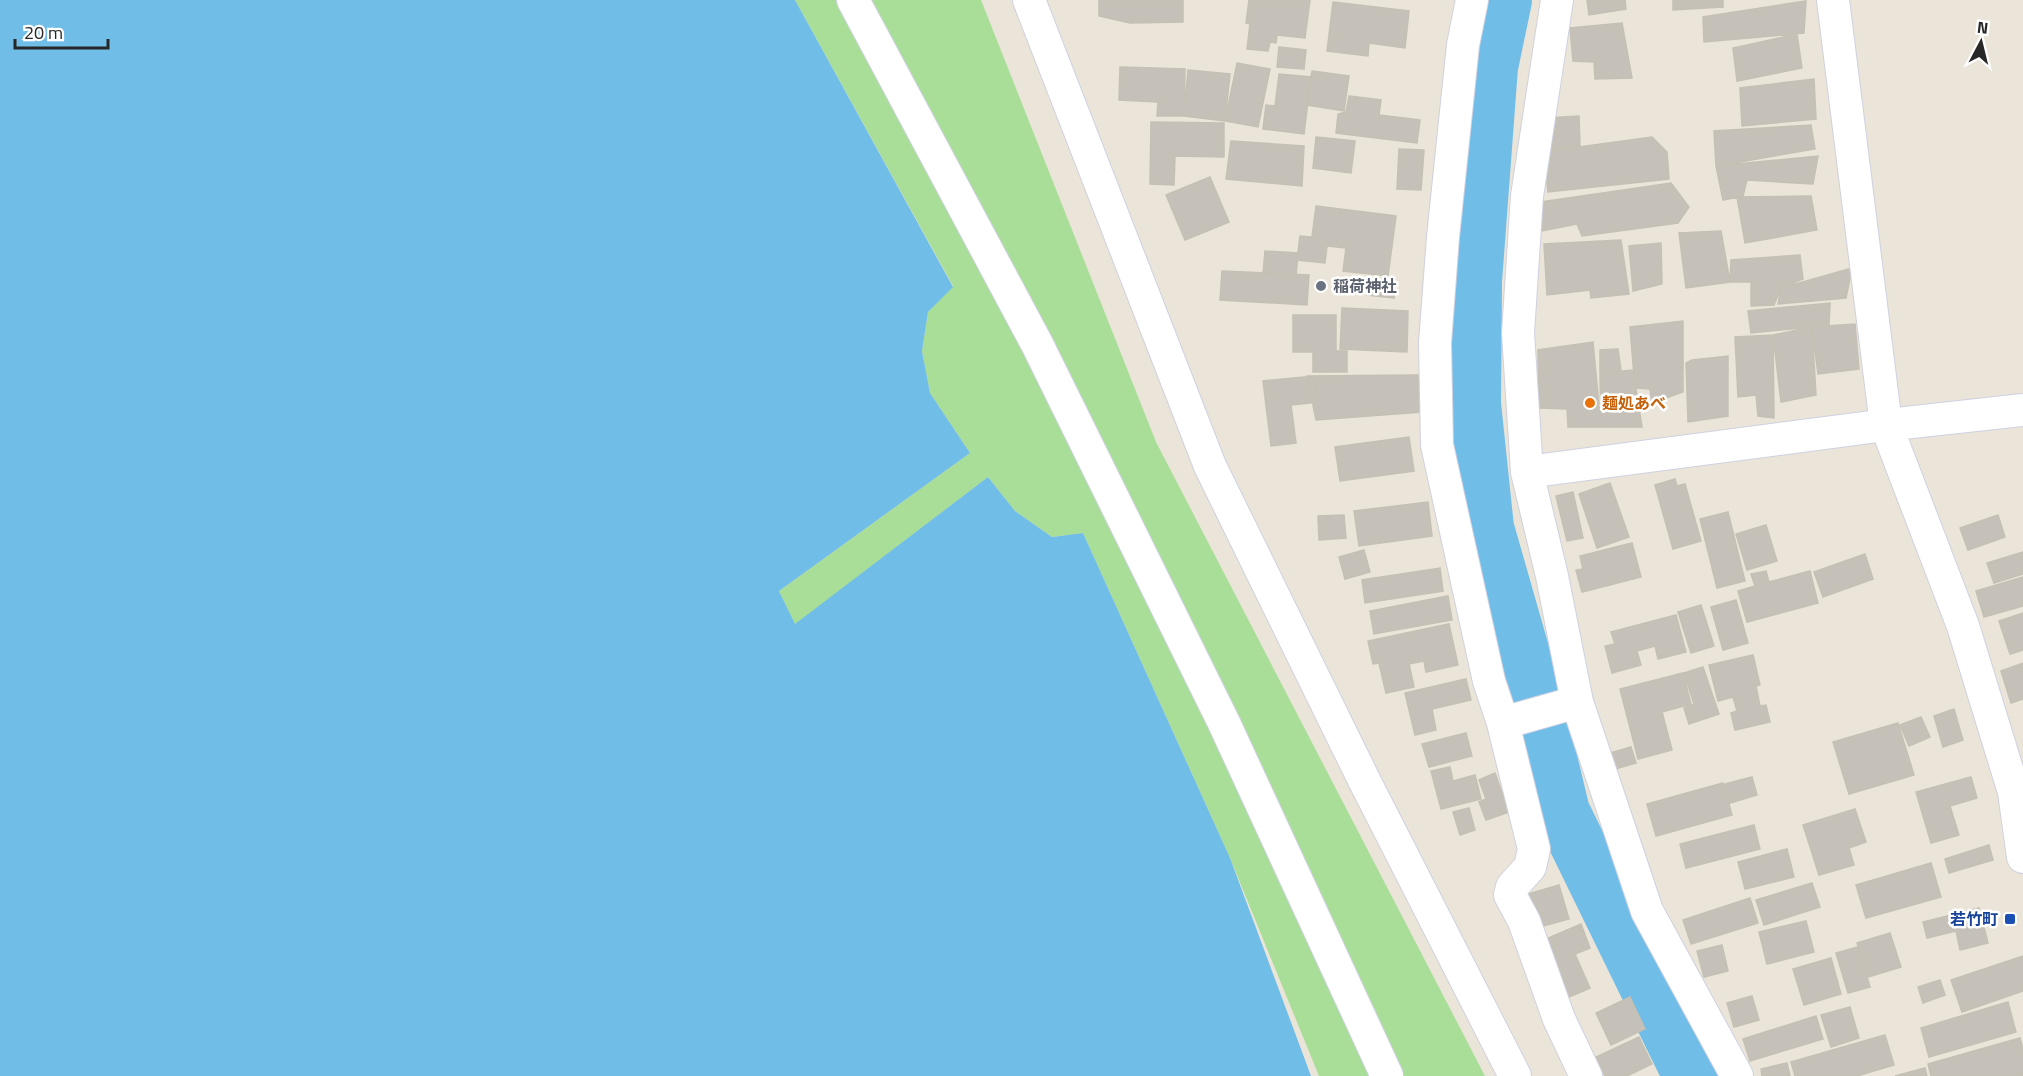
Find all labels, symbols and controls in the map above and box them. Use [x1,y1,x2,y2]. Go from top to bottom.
scale bar [15,12,108,50]
north arrow [1951,12,2011,72]
text: N [1976,15,1990,40]
text: 20 m [24,19,63,46]
place label: 稲荷神社 [1333,274,1397,298]
marker: 稲荷神社 [1314,279,1328,293]
place label: 麺処あべ [1602,391,1666,415]
marker: 麺処あべ [1583,396,1597,410]
place label: 若竹町 [1950,907,1998,931]
marker: 若竹町 [2003,912,2017,926]

